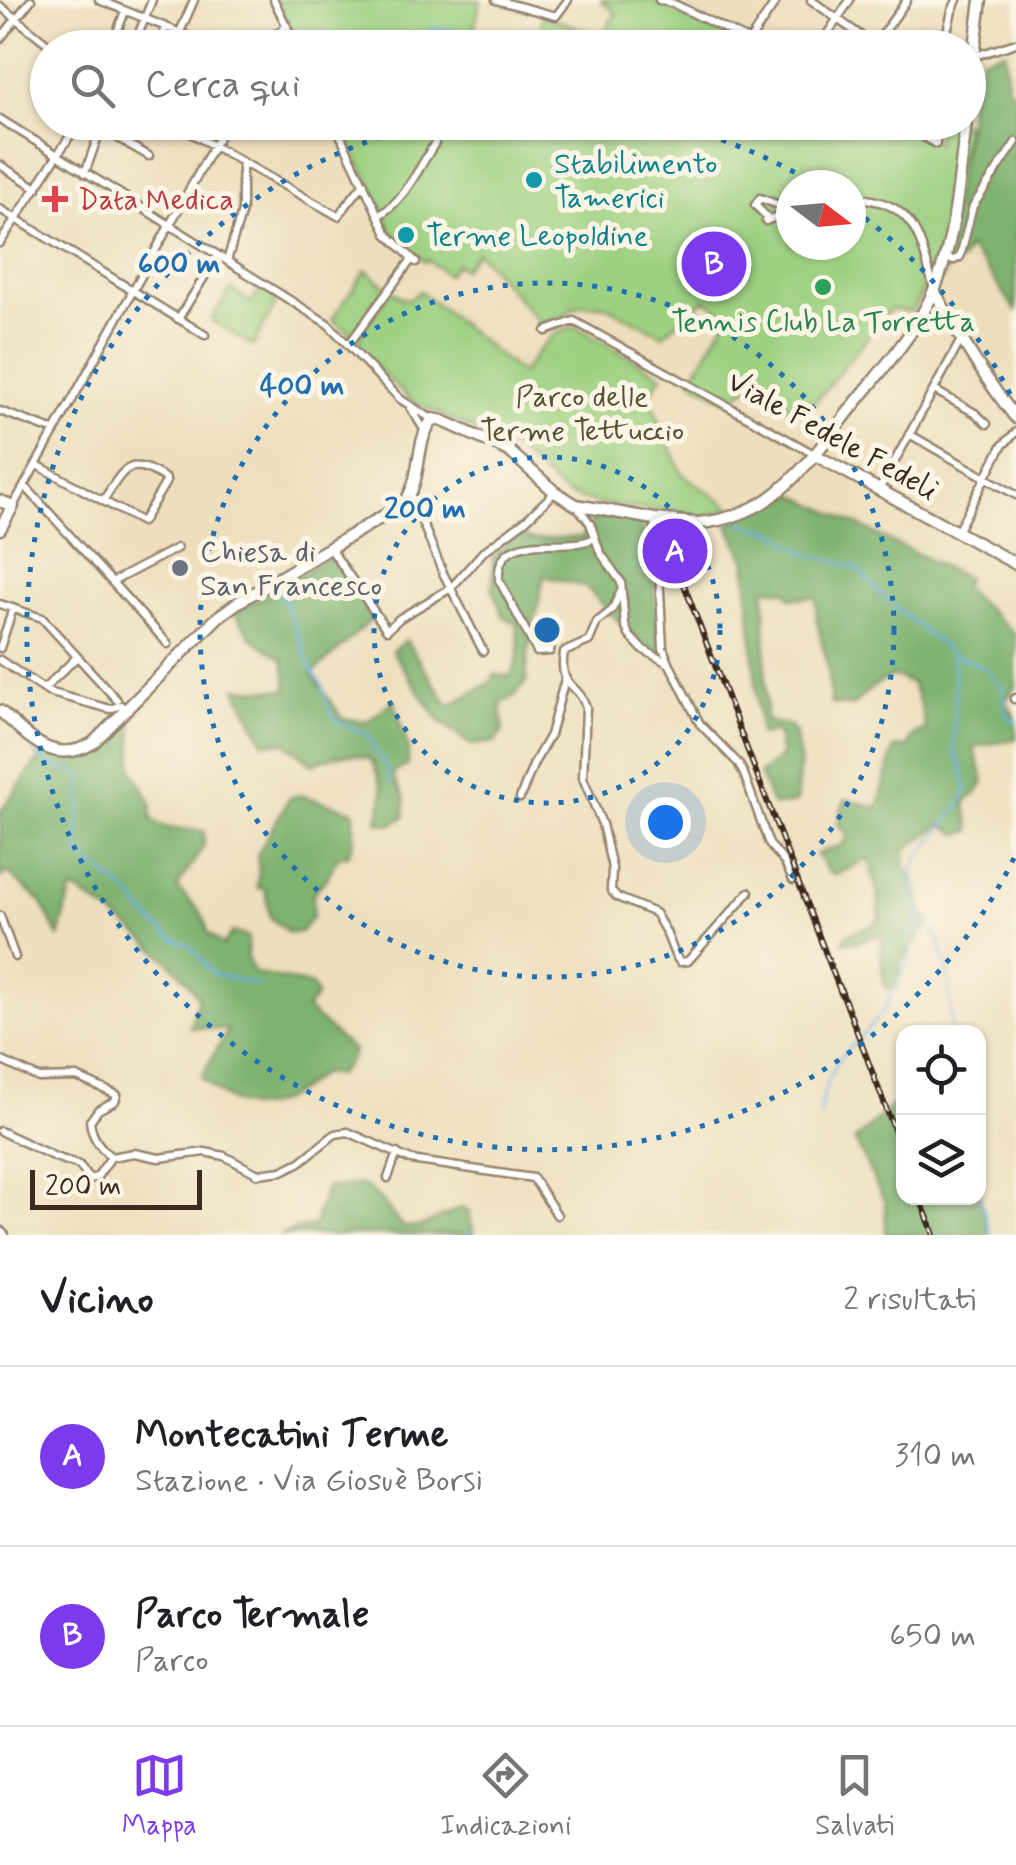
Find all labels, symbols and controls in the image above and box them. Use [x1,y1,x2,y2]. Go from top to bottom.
search box [30,30,986,140]
icon: search [65,58,120,113]
text: Cerca qui [145,61,300,110]
place label: Stabilimento Tamerici [554,145,717,218]
marker: Stabilimento Tamerici [523,169,545,191]
north arrow [776,170,866,260]
place label: Data Medica [78,181,234,220]
marker: Data Medica [42,186,68,212]
place label: Terme Leopoldine [426,217,648,256]
marker: Terme Leopoldine [395,224,417,246]
pin: B [682,226,746,302]
text: 600 m [138,245,220,284]
marker: Tennis Club La Torretta [812,276,834,298]
place label: Tennis Club La Torretta [671,303,975,342]
street label: Viale Fedele Fedeli [720,362,944,510]
text: 400 m [260,367,344,406]
park label: Parco delle Terme Tettuccio [480,378,684,451]
text: 200 m [384,490,466,529]
pin: A [642,514,708,588]
place label: Chiesa di San Francesco [200,533,382,606]
marker: Chiesa di San Francesco [169,557,191,579]
centre of rings [529,612,565,648]
your location [640,797,691,848]
map controls [896,1025,986,1205]
button: locate [896,1025,986,1115]
button: layers [896,1115,986,1205]
scale bar [30,1165,202,1210]
text: 200 m [45,1169,121,1206]
text: Vicino [40,1273,154,1328]
text: 2 risultati [843,1279,976,1321]
text: Montecatini Terme [135,1411,448,1460]
text: A [62,1435,83,1477]
text: 310 m [894,1435,976,1477]
text: Stazione · Via Giosuè Borsi [135,1460,483,1502]
text: Parco Termale [135,1591,369,1640]
text: B [62,1615,83,1657]
text: 650 m [889,1615,976,1657]
text: Parco [135,1640,208,1682]
tab: Mappa [122,1748,197,1845]
tab: Indicazioni [440,1748,571,1845]
tab: Salvati [815,1748,894,1845]

